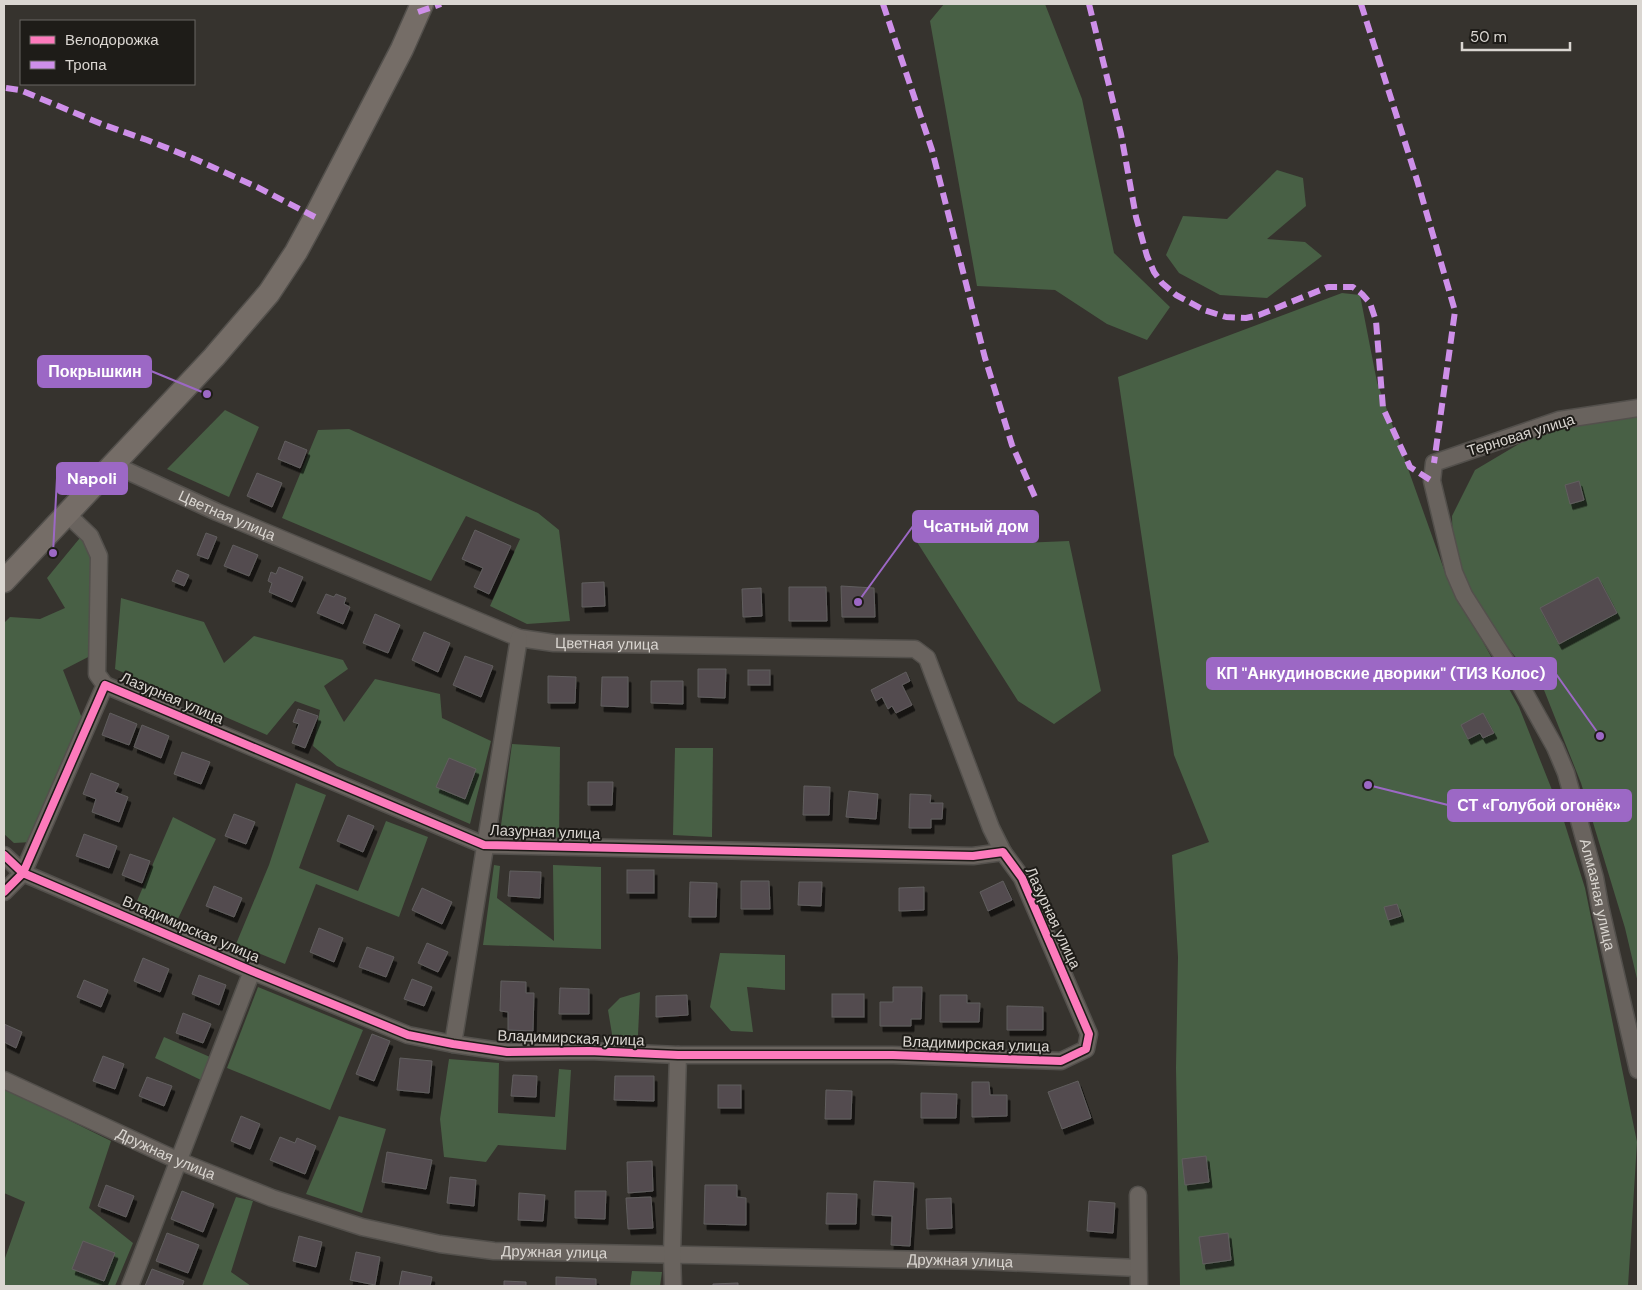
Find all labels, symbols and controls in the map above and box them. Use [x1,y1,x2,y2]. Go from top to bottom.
legend [20,20,195,85]
scale bar [1462,20,1570,52]
text: 50 m [1470,27,1507,47]
text: Велодорожка [65,30,159,50]
text: Тропа [65,55,107,75]
callout: Покрышкин [38,356,151,387]
text: Покрышкин [48,361,142,382]
street label: Терновая улица [1465,409,1578,461]
callout: Napoli [57,463,127,494]
text: Napoli [67,468,117,489]
street label: Цветная улица [175,486,279,546]
callout: Чсатный дом [913,511,1038,542]
text: Чсатный дом [923,516,1029,537]
street label: Цветная улица [555,633,660,655]
callout: КП "Анкудиновские дворики" (ТИЗ Колос) [1207,658,1556,689]
text: КП "Анкудиновские дворики" (ТИЗ Колос) [1216,663,1546,684]
street label: Лазурная улица [117,667,227,729]
callout: СТ «Голубой огонёк» [1448,790,1631,821]
text: СТ «Голубой огонёк» [1457,795,1621,816]
street label: Лазурная улица [489,820,601,844]
street label: Алмазная улица [1575,836,1620,953]
street label: Лазурная улица [1021,864,1086,973]
street label: Владимирская улица [119,891,263,967]
street label: Владимирская улица [497,1025,646,1051]
street label: Владимирская улица [902,1031,1051,1057]
street label: Дружная улица [113,1123,219,1185]
street label: Дружная улица [501,1241,608,1263]
street label: Дружная улица [907,1249,1014,1272]

